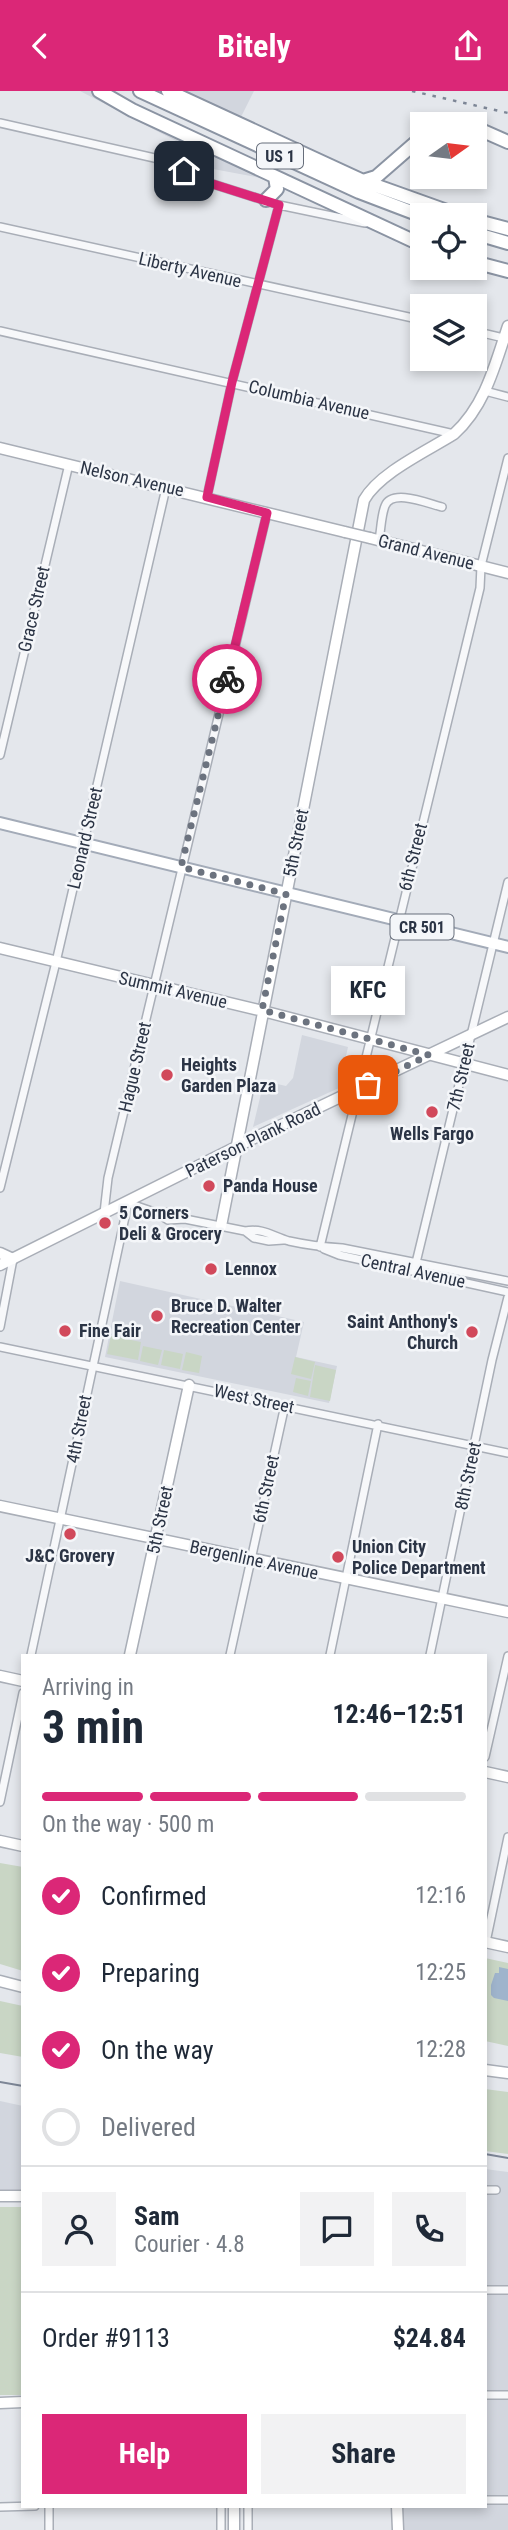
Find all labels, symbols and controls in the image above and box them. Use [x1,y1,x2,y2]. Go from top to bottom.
icon: back [21,27,59,65]
text: Bitely [217,27,291,65]
icon: share [449,27,487,65]
north arrow [410,112,486,189]
map controls [410,112,487,371]
pin [154,141,214,201]
road number: US 1 [257,144,303,169]
icon: home [165,152,203,190]
button: locate [410,203,487,280]
street label: Liberty Avenue [137,248,243,292]
button: layers [410,294,487,371]
street label: Columbia Avenue [247,375,372,424]
street label: Nelson Avenue [78,456,186,501]
street label: Grand Avenue [376,529,476,574]
street label: Grace Street [13,564,54,654]
courier [192,644,262,714]
icon: bike [208,660,246,698]
street label: Leonard Street [63,785,106,891]
street label: 5th Street [279,807,312,879]
street label: 6th Street [394,821,431,893]
road number: CR 501 [390,915,453,939]
callout: KFC [331,966,405,1015]
street label: Summit Avenue [117,967,229,1012]
text: KFC [350,977,386,1004]
street label: Hague Street [114,1020,155,1114]
street label: 7th Street [442,1041,479,1113]
place label: Heights Garden Plaza [181,1054,276,1096]
pin [338,1055,398,1115]
icon: bag [349,1066,387,1104]
marker: Heights Garden Plaza [159,1067,175,1083]
street label: Paterson Plank Road [182,1098,324,1181]
marker: Wells Fargo [424,1104,440,1120]
place label: Wells Fargo [390,1123,474,1144]
place label: Panda House [223,1175,318,1196]
marker: Panda House [201,1178,217,1194]
place label: 5 Corners Deli & Grocery [119,1202,222,1244]
marker: 5 Corners Deli & Grocery [97,1215,113,1231]
street label: Central Avenue [359,1249,467,1292]
place label: Lennox [225,1258,277,1279]
marker: Lennox [203,1261,219,1277]
place label: Bruce D. Walter Recreation Center [171,1295,301,1337]
marker: Bruce D. Walter Recreation Center [149,1308,165,1324]
place label: Saint Anthony's Church [347,1311,458,1353]
place label: Fine Fair [79,1320,141,1341]
marker: Fine Fair [57,1323,73,1339]
marker: Saint Anthony's Church [464,1324,480,1340]
street label: West Street [212,1380,296,1417]
street label: 4th Street [62,1393,95,1465]
street label: 8th Street [450,1440,485,1512]
street label: 6th Street [248,1453,283,1525]
street label: 5th Street [142,1484,177,1556]
marker: J&C Grovery [62,1526,78,1542]
street label: Bergenline Avenue [188,1536,320,1583]
place label: Union City Police Department [352,1536,486,1578]
place label: J&C Grovery [25,1545,115,1566]
marker: Union City Police Department [330,1549,346,1565]
text: Arriving in [42,1674,134,1701]
text: 12:46–12:51 [332,1699,466,1729]
text: 3 min [42,1700,144,1754]
text: On the way · 500 m [42,1811,214,1838]
icon: check [42,1877,80,1915]
text: Confirmed [101,1881,207,1911]
text: 12:16 [415,1882,466,1909]
icon: check [42,1954,80,1992]
text: Preparing [101,1958,200,1988]
text: 12:25 [415,1959,466,1986]
icon: check [42,2031,80,2069]
text: On the way [101,2035,214,2065]
text: 12:28 [415,2036,466,2063]
text: Delivered [101,2112,196,2142]
button: person [42,2192,116,2266]
button: chat [300,2192,374,2266]
button: phone [392,2192,466,2266]
text: Sam [134,2201,180,2231]
text: Courier · 4.8 [134,2231,245,2258]
text: Order #9113 [42,2323,170,2353]
text: $24.84 [393,2323,466,2353]
button: Help [42,2414,247,2494]
button: Share [261,2414,466,2494]

